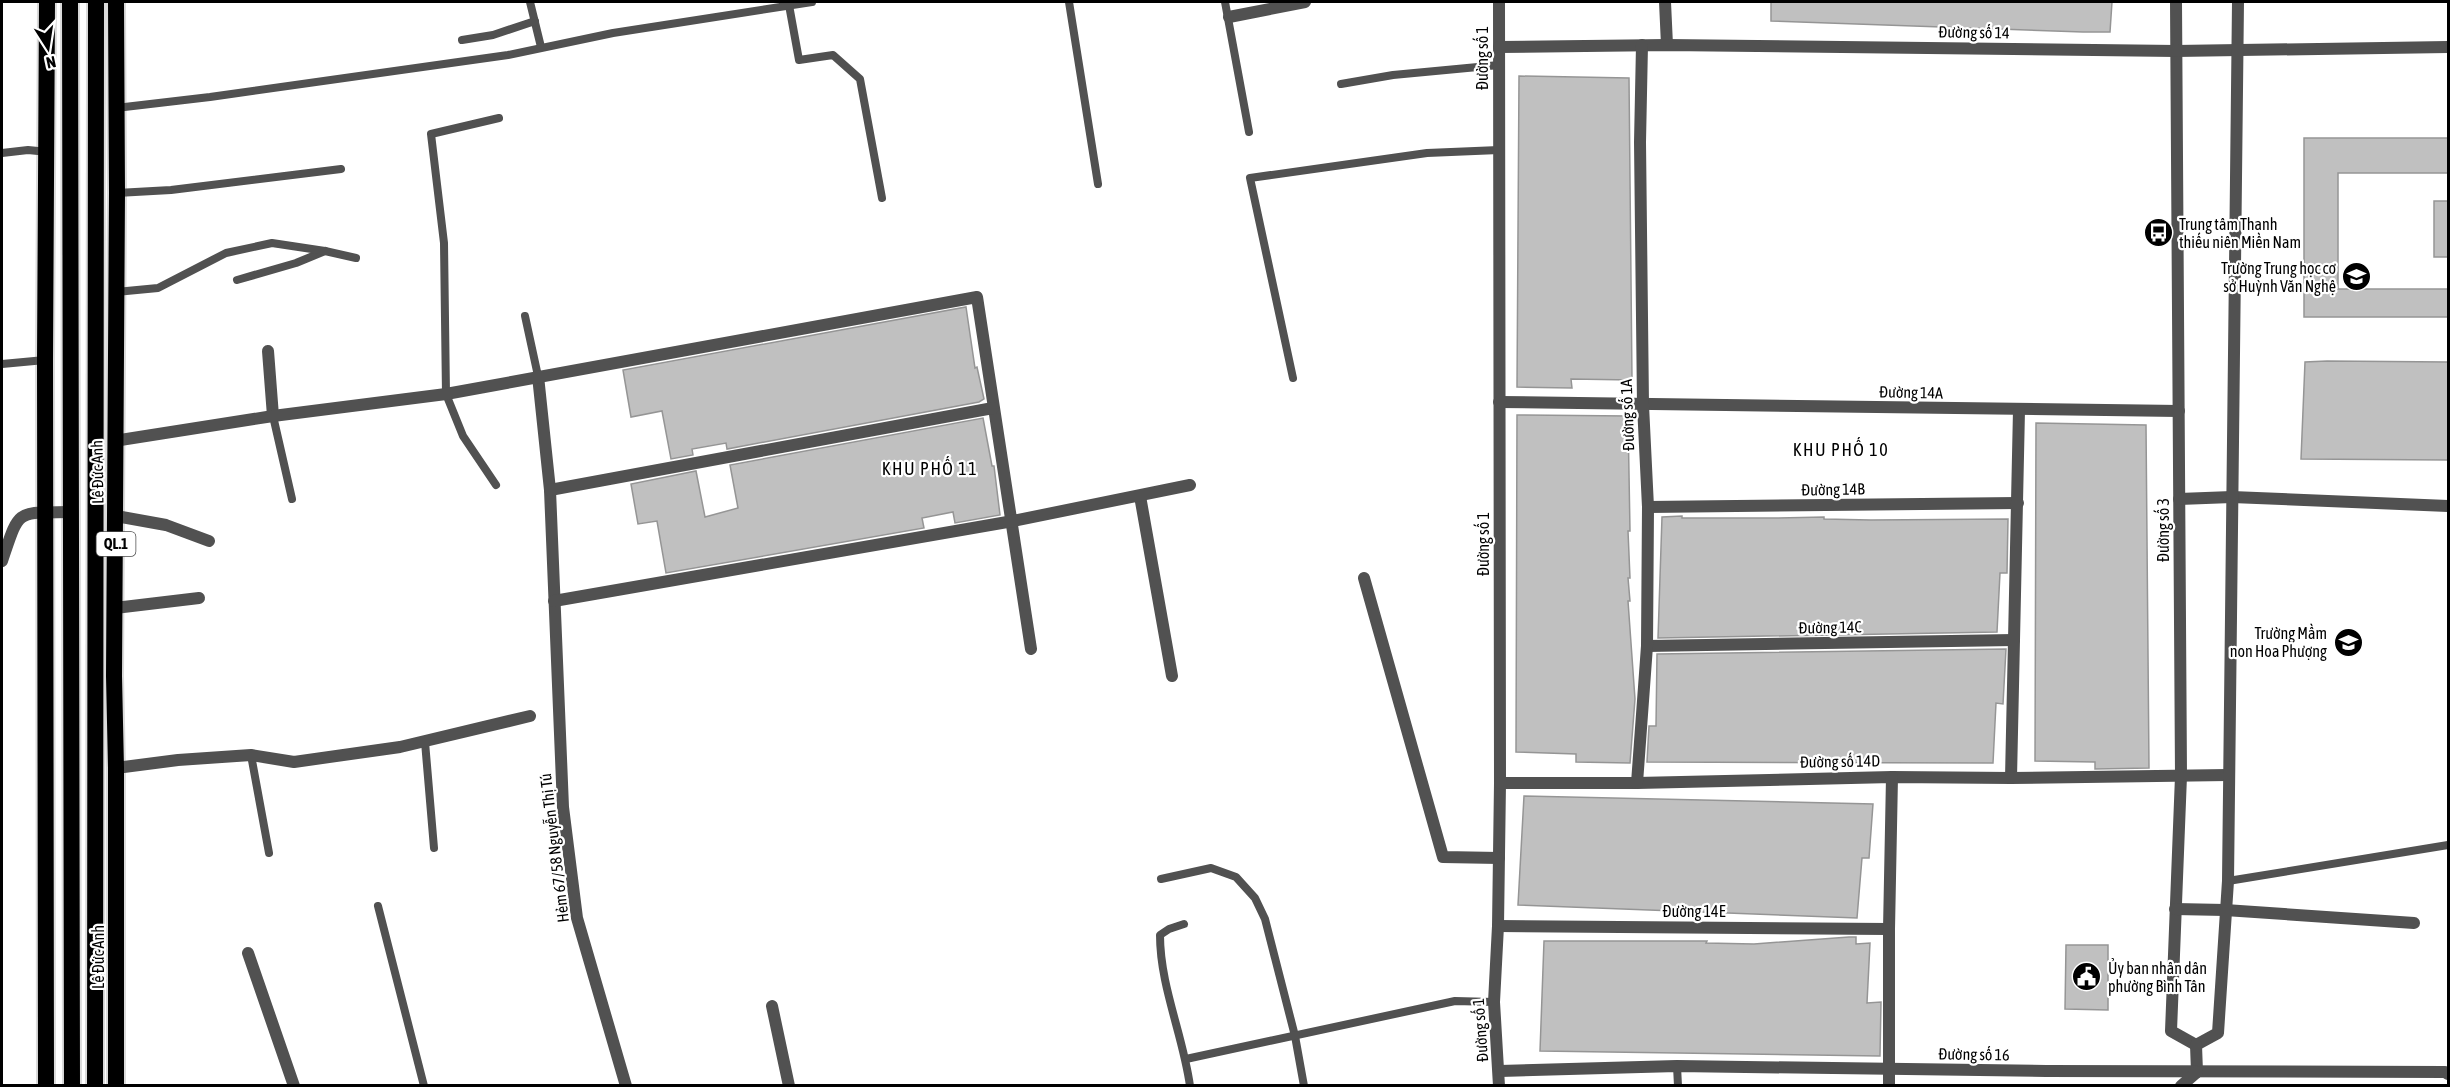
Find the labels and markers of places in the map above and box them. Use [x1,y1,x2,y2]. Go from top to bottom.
place label: Trung tâm Thanh thiếu niên Miền Nam [2179,215,2301,251]
bus stop icon: Trung tâm Thanh thiếu niên Miền Nam [2142,217,2174,249]
place label: Trường Trung học cơ sở Huỳnh Văn Nghệ [2221,259,2336,296]
school or university icon: Trường Trung học cơ sở Huỳnh Văn Nghệ [2341,261,2373,293]
place label: Trường Mầm non Hoa Phượng [2230,623,2327,661]
school or university icon: Trường Mầm non Hoa Phượng [2332,626,2364,658]
place label: Ủy ban nhân dân phường Bình Tân [2108,958,2207,996]
public building icon: Ủy ban nhân dân phường Bình Tân [2071,961,2103,993]

